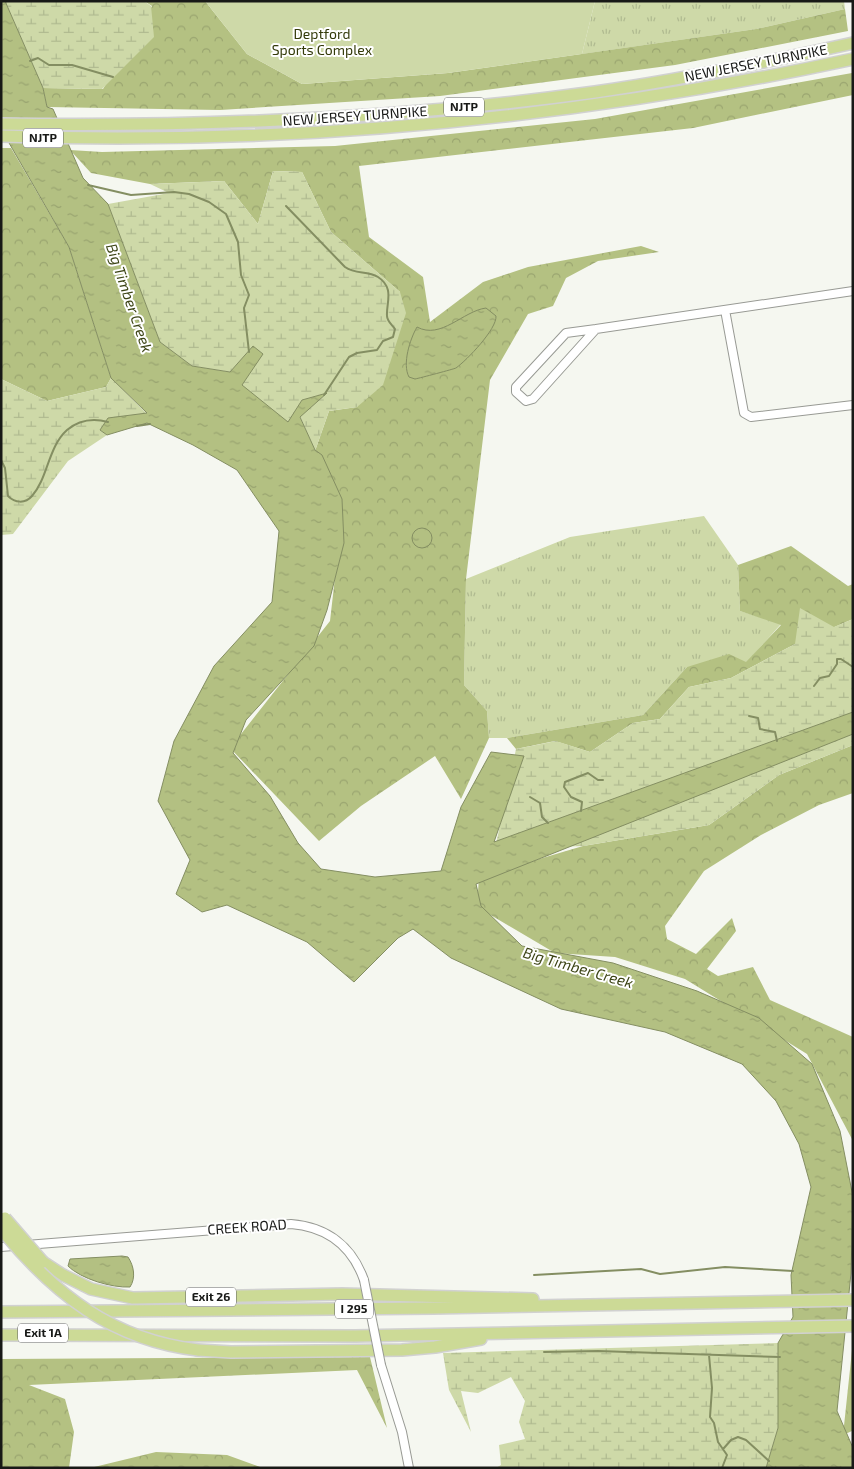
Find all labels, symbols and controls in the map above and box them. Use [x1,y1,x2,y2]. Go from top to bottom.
park label: Deptford Sports Complex [272,25,373,58]
street label: NEW JERSEY TURNPIKE [683,40,829,85]
road number: NJTP [444,98,484,116]
street label: NEW JERSEY TURNPIKE [282,102,428,129]
road number: NJTP [23,128,63,148]
water label: Big Timber Creek [103,241,157,355]
water label: Big Timber Creek [521,943,636,991]
street label: CREEK ROAD [207,1215,287,1238]
road number: Exit 26 [186,1288,236,1306]
road number: I 295 [335,1300,373,1318]
road number: Exit 1A [18,1324,68,1342]

